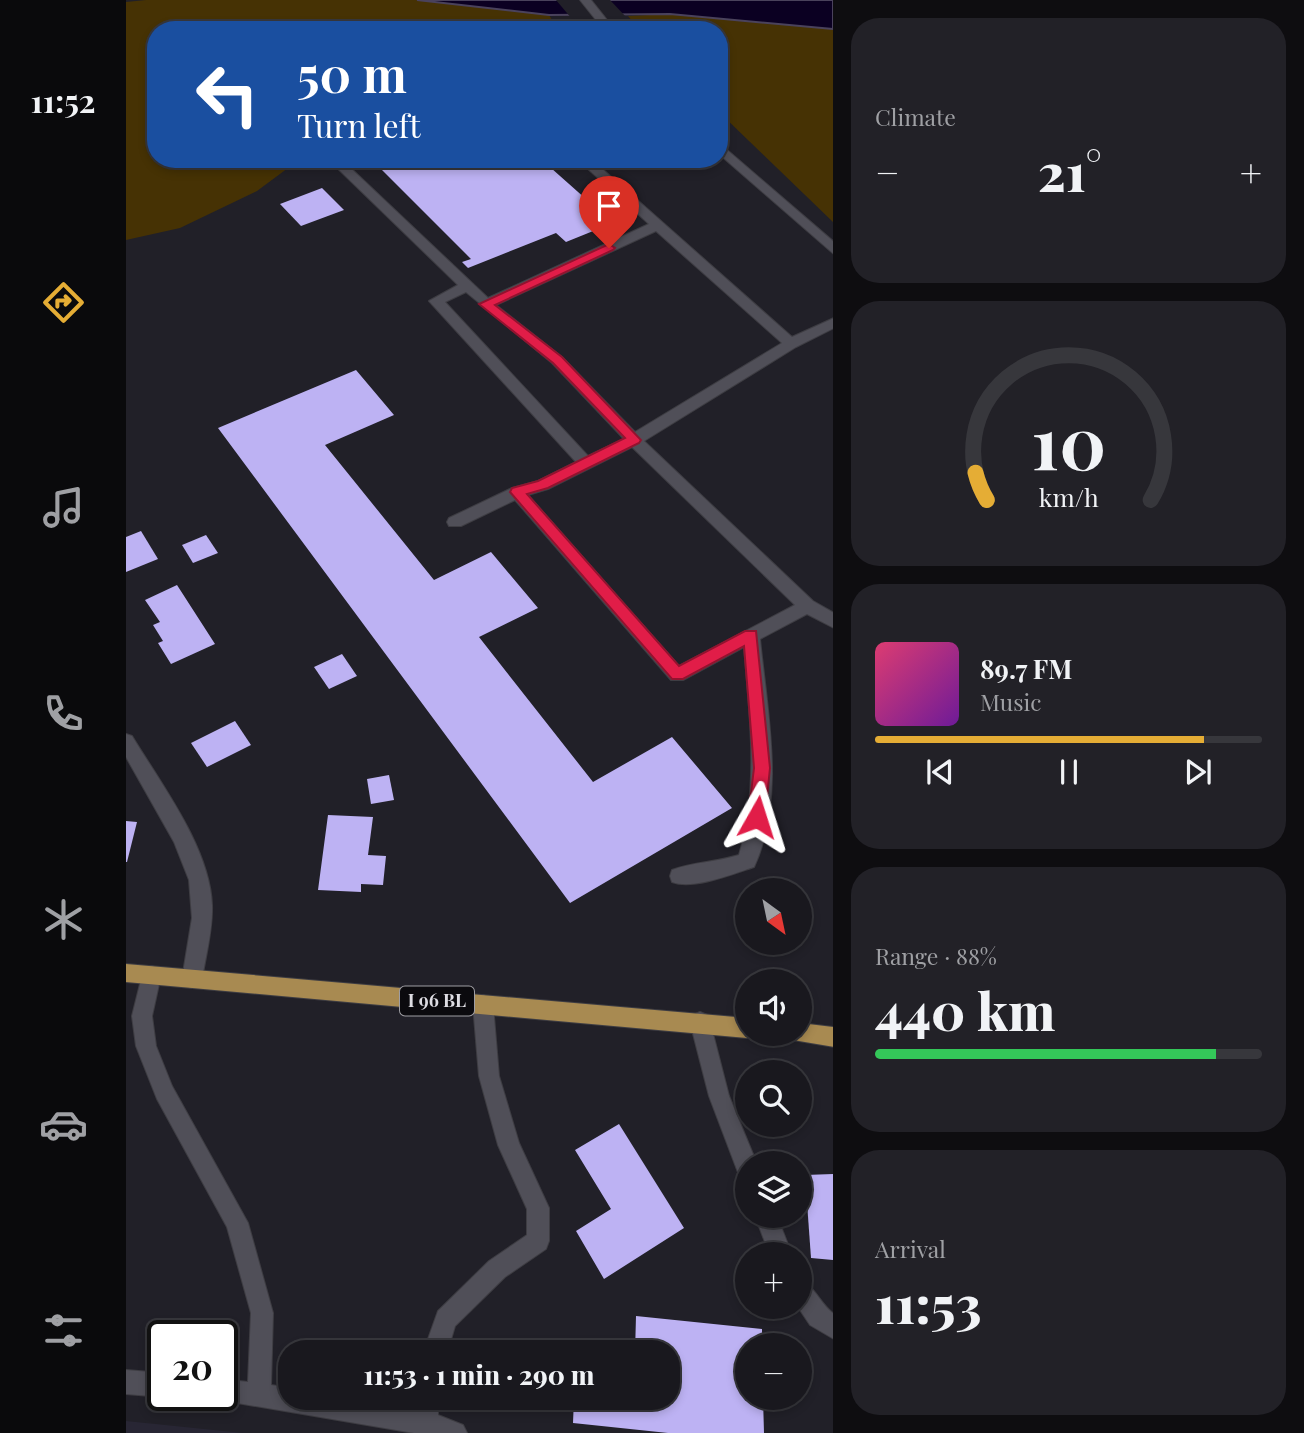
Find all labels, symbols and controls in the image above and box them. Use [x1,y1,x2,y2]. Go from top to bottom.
text: 50 m [297,40,407,105]
icon: left [182,49,273,140]
text: 11:52 [30,78,96,121]
text: Climate [875,101,956,132]
text: Turn left [297,103,421,146]
text: 21° [1038,136,1102,205]
text: − [875,146,900,197]
text: + [1240,146,1262,197]
pin [579,176,639,248]
icon: arrive [590,187,628,225]
icon: directions [39,278,88,327]
text: 10 [1031,391,1106,488]
text: km/h [1039,479,1099,512]
icon: music [39,483,88,532]
text: 89.7 FM [980,651,1072,686]
text: Music [980,686,1041,717]
icon: phone [39,689,88,738]
icon: previous [921,753,959,791]
icon: pause [1050,753,1088,791]
icon: next [1179,753,1217,791]
position arrow [720,780,794,854]
north arrow [735,878,812,956]
map controls [735,878,812,1410]
icon: climate [39,895,88,944]
text: Range · 88% [875,940,997,971]
button: sound [735,969,812,1046]
text: 440 km [875,975,1055,1044]
road number: I 96 BL [400,986,474,1016]
button: search [735,1060,812,1137]
icon: car [39,1100,88,1149]
button: layers [735,1151,812,1228]
text: Arrival [875,1233,946,1264]
button: + [735,1242,812,1319]
text: 11:53 [875,1268,982,1337]
icon: filters [39,1306,88,1355]
speed limit sign: 20 [147,1320,238,1411]
button: − [735,1333,812,1410]
text: 11:53 · 1 min · 290 m [364,1357,594,1392]

